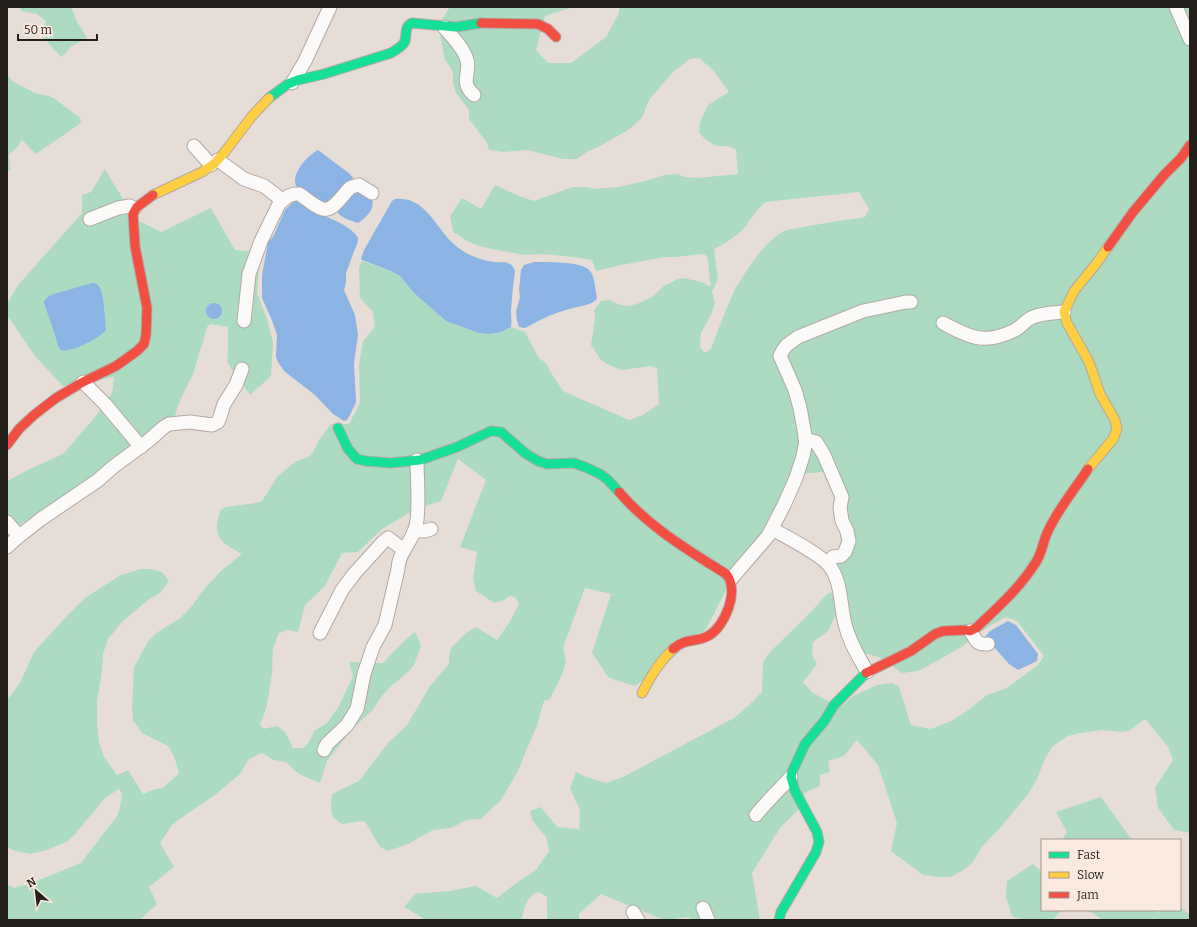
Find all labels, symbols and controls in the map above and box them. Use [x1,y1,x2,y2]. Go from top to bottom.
scale bar [18,16,97,42]
text: 50 m [24,23,53,37]
legend [1041,839,1181,911]
text: Fast [1077,848,1101,862]
text: Slow [1077,868,1104,882]
north arrow [16,871,56,911]
text: N [25,875,39,890]
text: Jam [1076,888,1099,902]

